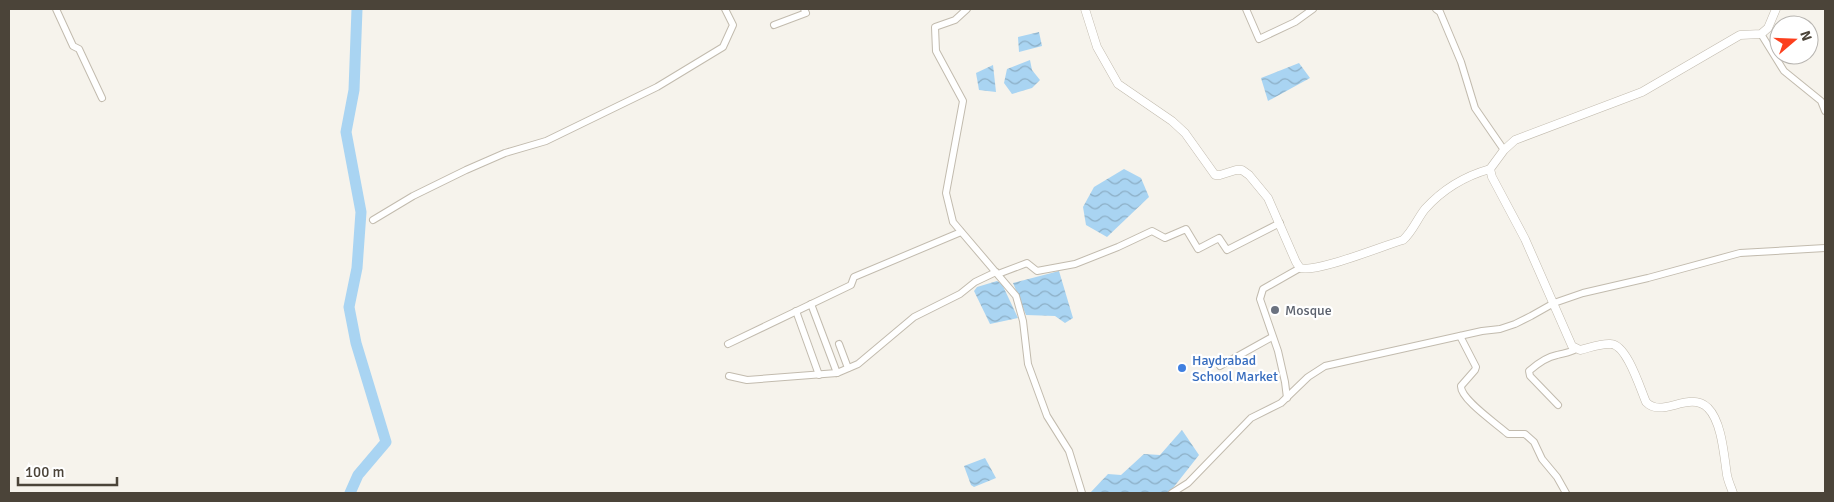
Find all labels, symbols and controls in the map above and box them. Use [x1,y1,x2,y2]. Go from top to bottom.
north arrow [1769,15,1819,65]
text: N [1796,29,1815,43]
place label: Mosque [1285,302,1332,319]
marker: Mosque [1269,304,1281,316]
place label: Haydrabad School Market [1192,352,1278,385]
marker: Haydrabad School Market [1176,362,1188,374]
scale bar [18,454,116,486]
text: 100 m [25,463,65,481]

